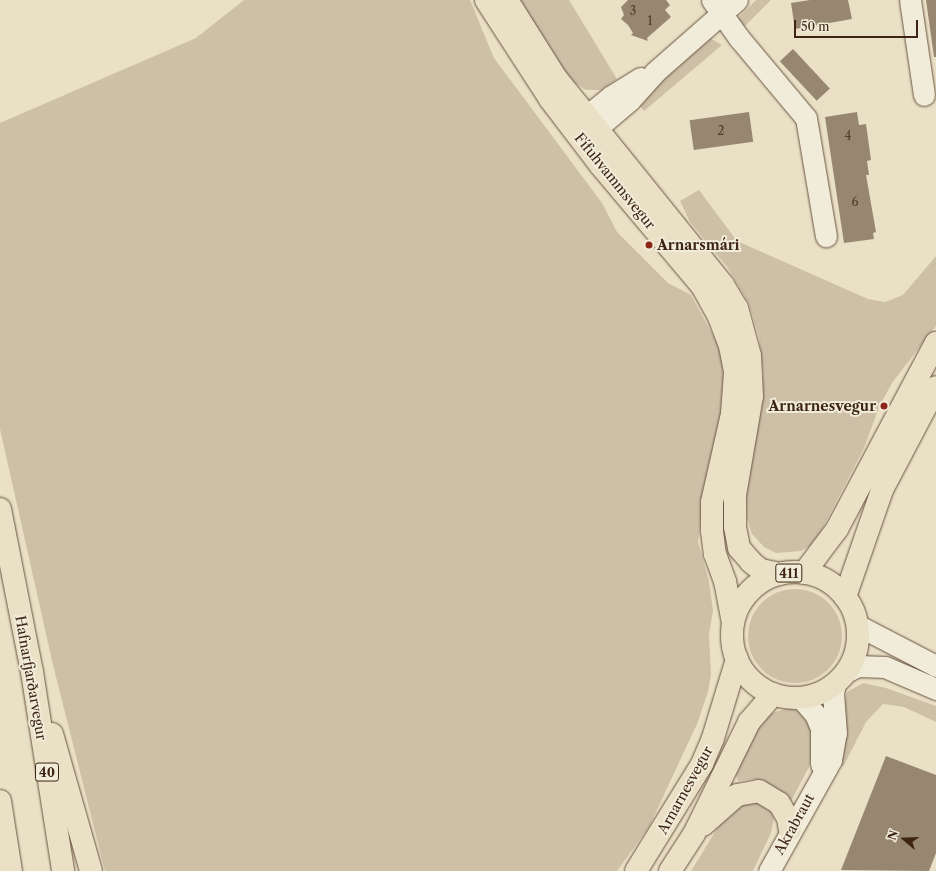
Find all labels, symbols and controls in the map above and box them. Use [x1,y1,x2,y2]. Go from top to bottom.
house number: 3 [630,4,636,18]
scale bar [796,12,920,38]
house number: 1 [647,14,653,28]
text: 50 m [801,19,830,34]
house number: 2 [718,124,724,138]
house number: 4 [845,129,851,143]
street label: Fífuhvammsvegur [571,130,659,232]
house number: 6 [851,195,859,209]
place label: Arnarsmári [657,237,740,253]
marker: Arnarsmári [644,240,654,250]
place label: Arnarnesvegur [769,398,876,414]
marker: Arnarnesvegur [879,401,889,411]
road number: 411 [775,562,803,584]
street label: Hafnarfjarðarvegur [12,614,50,742]
street label: Arnarnesvegur [654,743,716,837]
road number: 40 [35,761,59,783]
street label: Akrabraut [770,791,818,857]
north arrow [884,819,924,859]
text: N [884,828,901,842]

